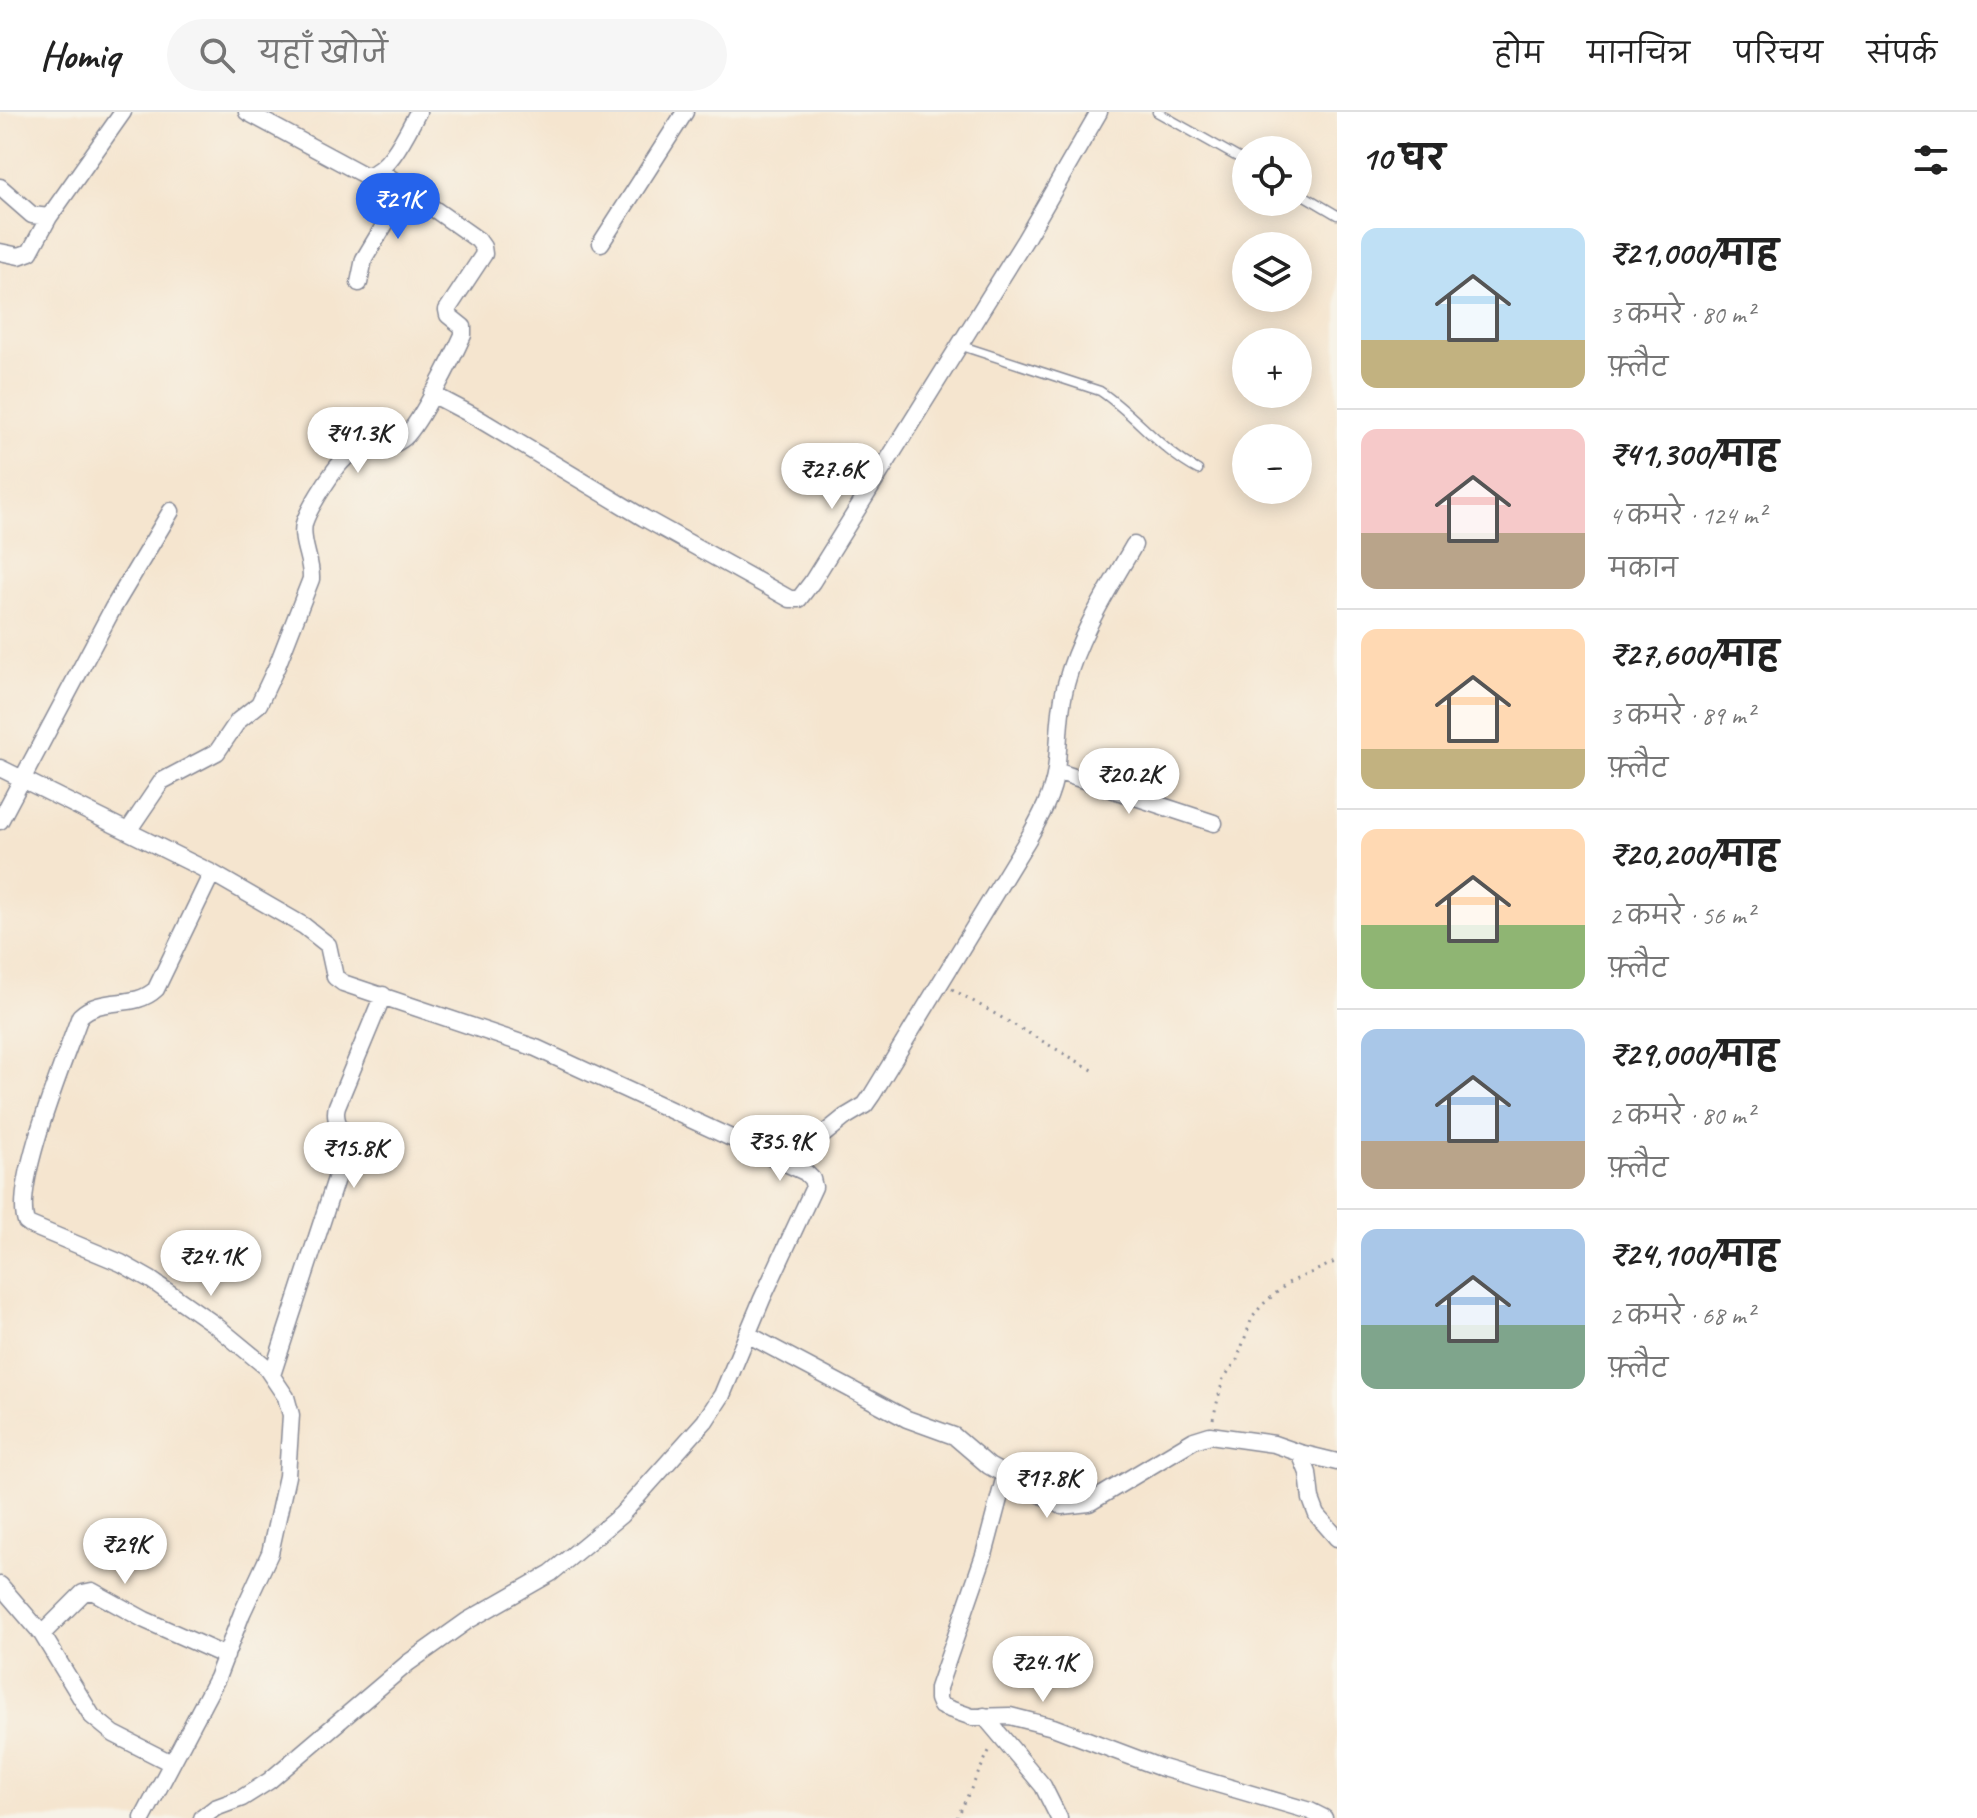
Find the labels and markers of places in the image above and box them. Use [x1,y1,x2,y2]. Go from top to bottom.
pin: ₹21K [351,173,445,241]
pin: ₹41.3K [293,407,423,475]
pin: ₹27.6K [767,443,897,511]
pin: ₹20.2K [1064,748,1194,816]
pin: ₹35.9K [715,1115,845,1183]
pin: ₹15.8K [289,1122,419,1190]
pin: ₹24.1K [146,1230,276,1298]
pin: ₹17.8K [982,1452,1112,1520]
pin: ₹29K [78,1518,172,1586]
pin: ₹24.1K [978,1636,1108,1704]

